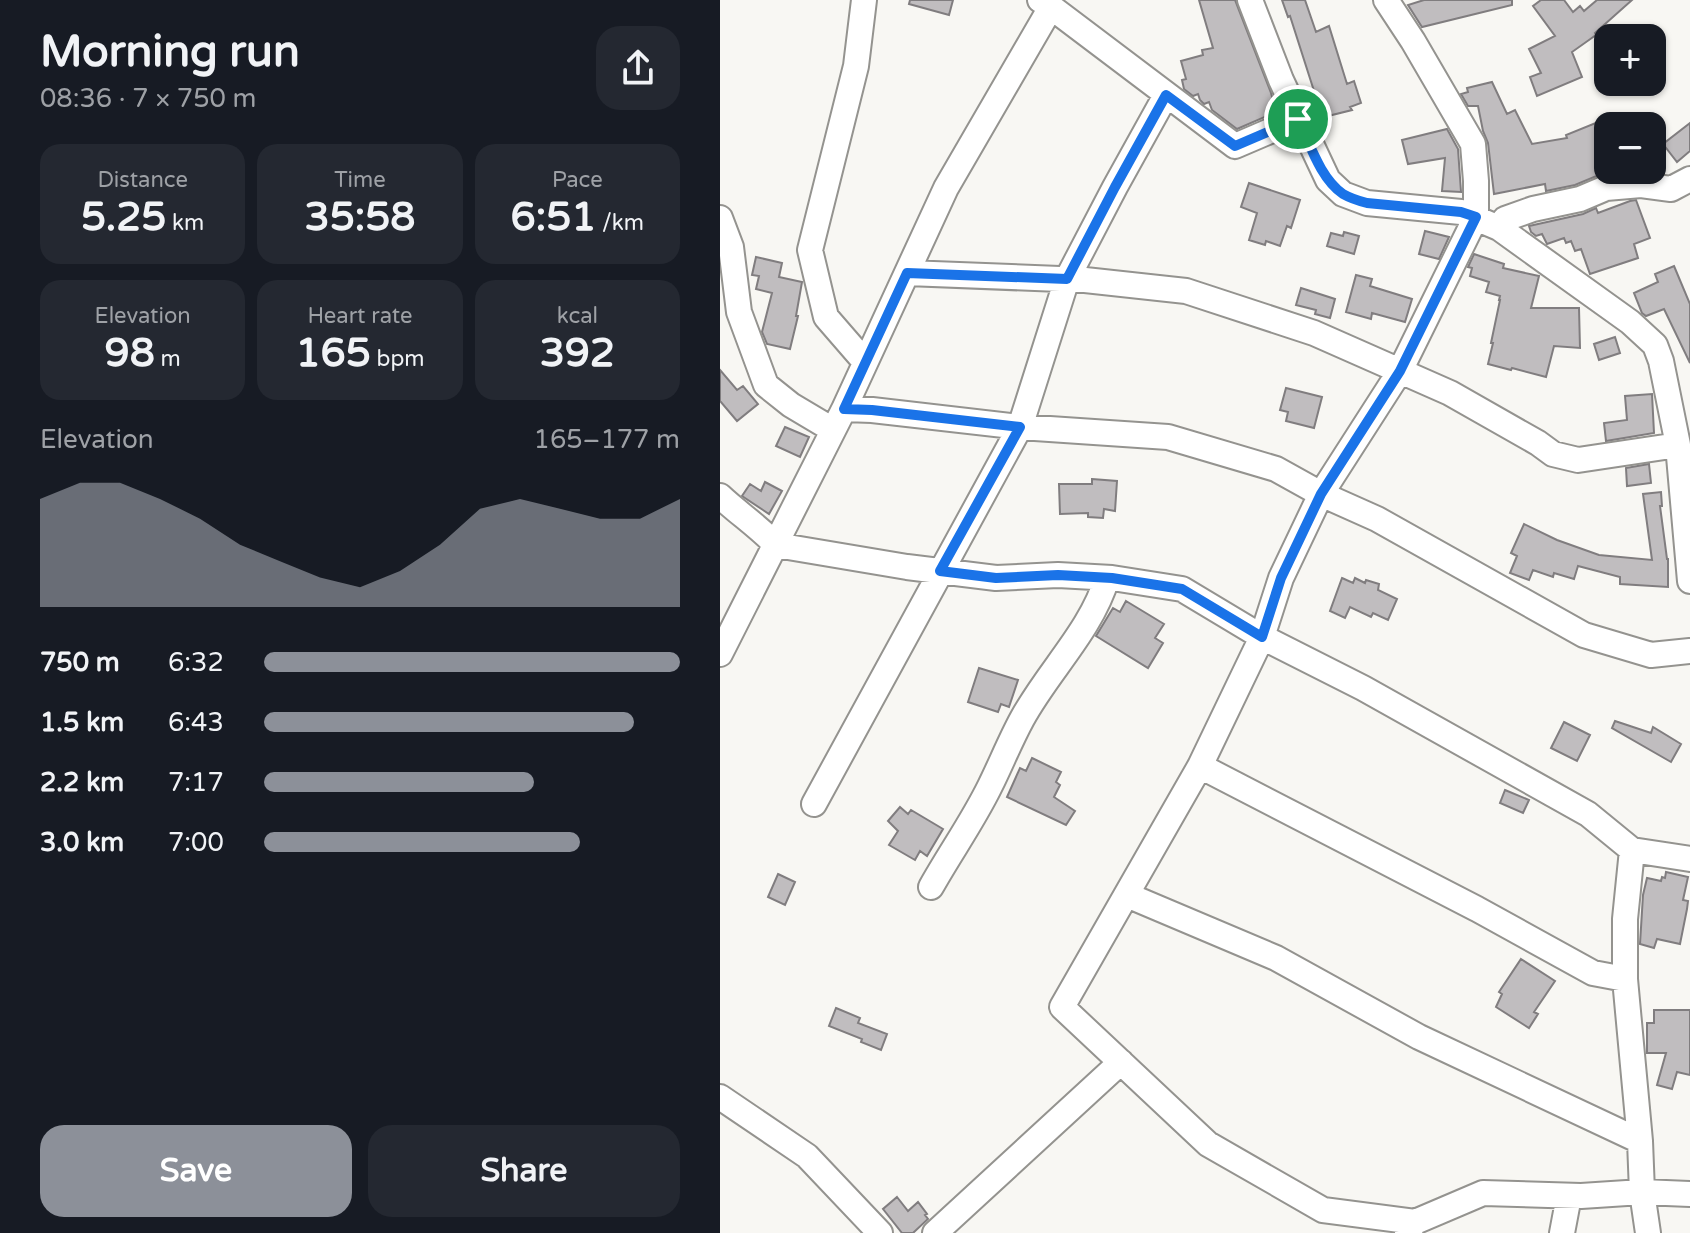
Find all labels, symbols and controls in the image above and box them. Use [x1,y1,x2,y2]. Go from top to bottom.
map controls [1594,24,1666,184]
button: + [1594,24,1666,96]
text: Morning run [40,26,300,79]
button: share [596,26,680,110]
text: 08:36 · 7 × 750 m [40,83,256,114]
pin [1264,85,1332,153]
icon: arrive [1276,97,1320,141]
button: − [1594,112,1666,184]
text: Distance [97,167,188,193]
text: Time [334,167,386,193]
text: Pace [552,167,603,193]
text: 5.25 [81,193,166,241]
text: 35:58 [305,193,415,241]
text: 6:51 [511,193,596,241]
text: km [166,210,204,236]
text: /km [596,210,644,236]
text: Elevation [95,303,191,329]
text: Heart rate [308,303,412,329]
text: kcal [557,303,598,329]
text: 98 [105,329,155,377]
text: 165 [295,329,371,377]
text: 392 [540,329,615,377]
text: m [155,346,181,372]
text: bpm [371,346,425,372]
text: Elevation [40,424,154,455]
text: 165–177 m [534,424,680,455]
text: 750 m [40,647,120,678]
text: 6:32 [168,647,224,678]
text: 1.5 km [40,707,124,738]
text: 6:43 [168,707,224,738]
text: 2.2 km [40,767,124,798]
text: 7:17 [168,767,224,798]
text: 3.0 km [40,827,124,858]
text: 7:00 [168,827,224,858]
button: Save [40,1125,352,1217]
button: Share [368,1125,680,1217]

